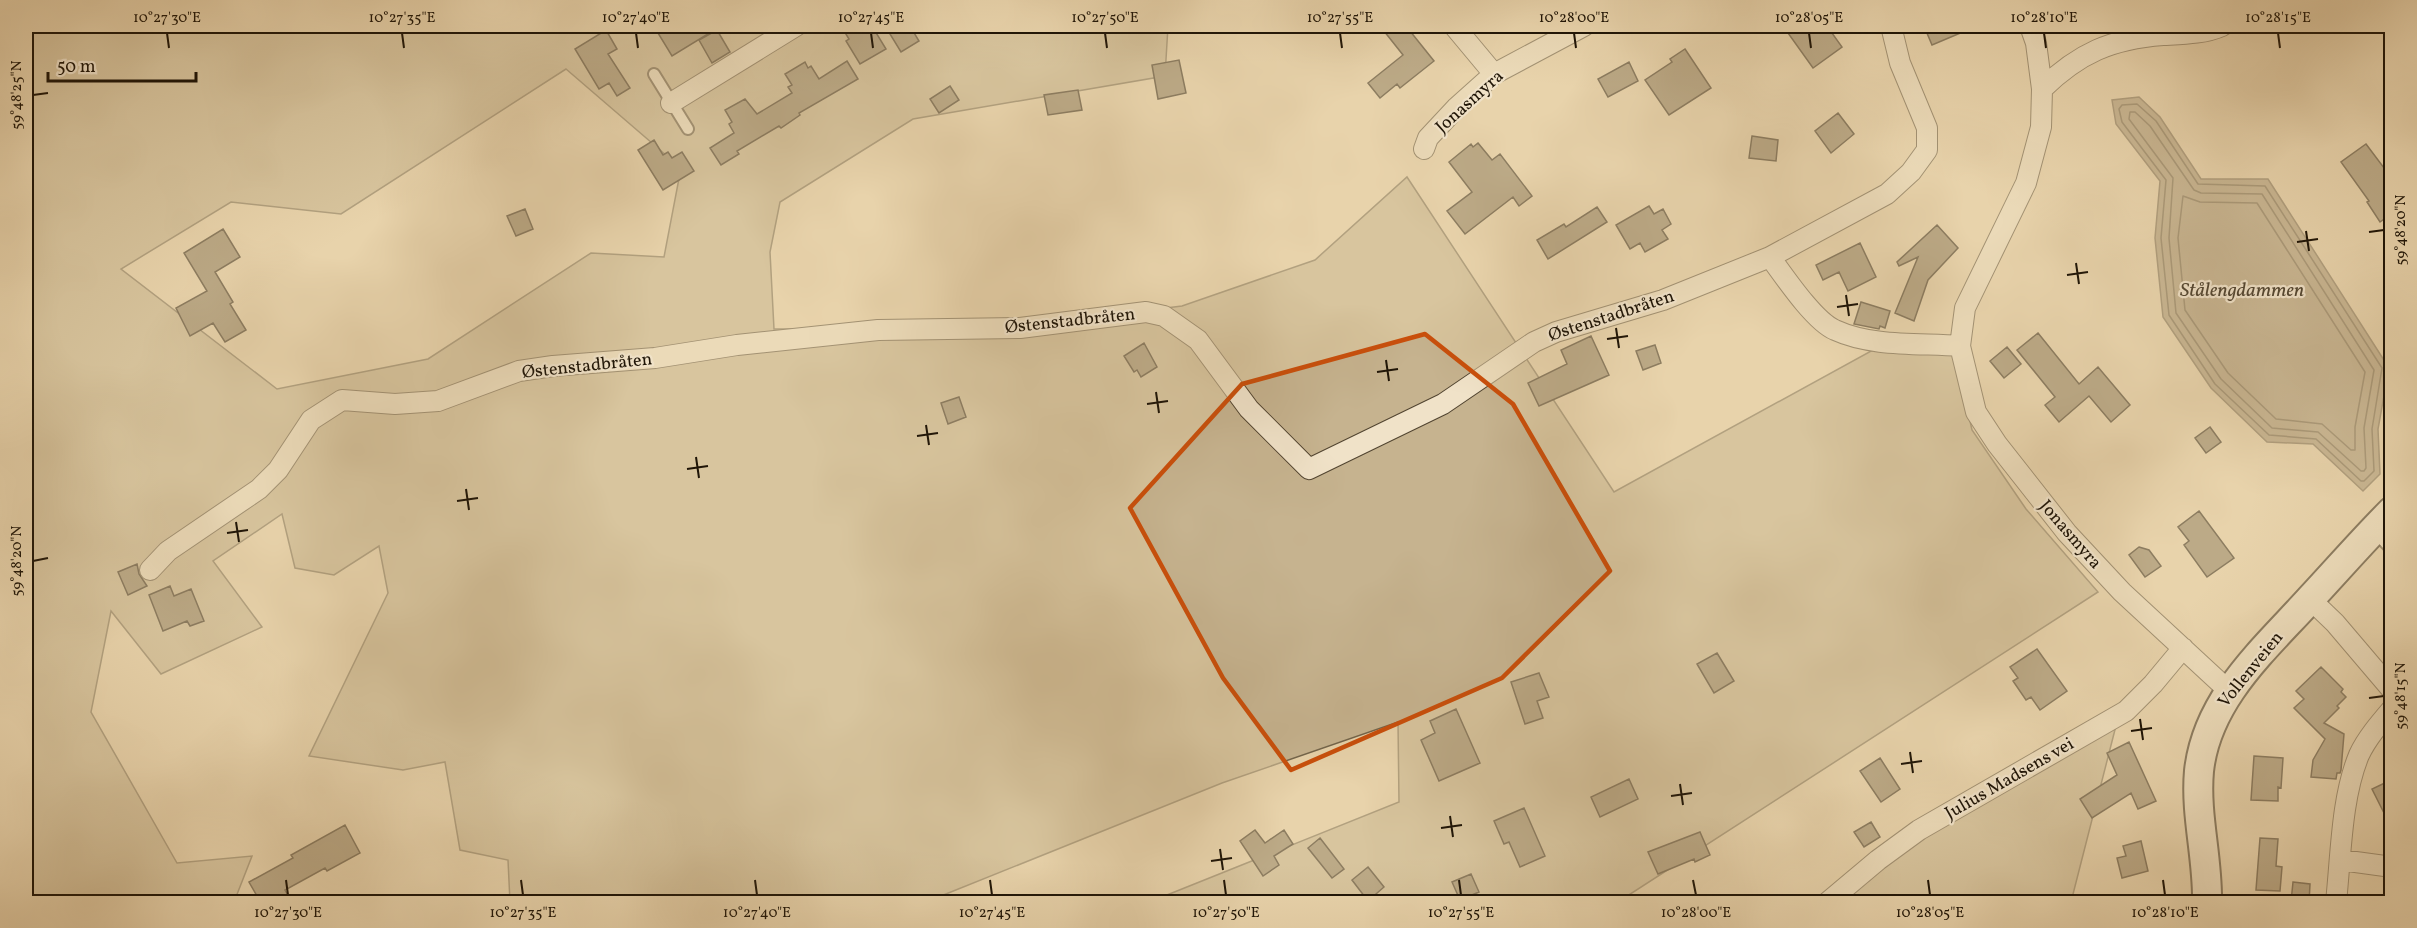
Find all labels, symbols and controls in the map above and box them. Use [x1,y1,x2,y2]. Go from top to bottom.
text: 10°27'30"E [133,8,201,29]
text: 10°27'35"E [369,8,436,29]
text: 10°27'40"E [602,8,670,29]
text: 10°27'45"E [838,8,904,29]
text: 10°27'50"E [1071,8,1139,29]
text: 10°27'55"E [1307,8,1373,29]
text: 10°28'00"E [1539,8,1609,29]
text: 10°28'05"E [1775,8,1843,29]
text: 10°28'10"E [2010,8,2078,29]
text: 10°28'15"E [2245,8,2311,29]
scale bar [48,45,196,83]
text: 50 m [57,55,96,80]
text: 59°48'25"N [7,60,28,130]
street label: Jonasmyra [1430,65,1510,140]
text: 59°48'20"N [2391,195,2412,265]
water label: Stålengdammen [2180,277,2304,305]
street label: Østenstadbråten [1545,284,1678,349]
street label: Østenstadbråten [1004,302,1137,341]
street label: Østenstadbråten [521,347,654,386]
street label: Jonasmyra [2033,495,2107,575]
text: 59°48'20"N [7,526,28,596]
street label: Vollenveien [2213,626,2290,714]
text: 59°48'15"N [2391,662,2412,730]
street label: Julius Madsens vei [1941,732,2079,826]
text: 10°27'30"E [254,903,322,924]
text: 10°27'35"E [490,903,557,924]
text: 10°27'40"E [723,903,791,924]
text: 10°27'45"E [959,903,1025,924]
text: 10°27'50"E [1192,903,1260,924]
text: 10°27'55"E [1428,903,1494,924]
text: 10°28'00"E [1661,903,1731,924]
text: 10°28'05"E [1896,903,1964,924]
text: 10°28'10"E [2131,903,2199,924]

